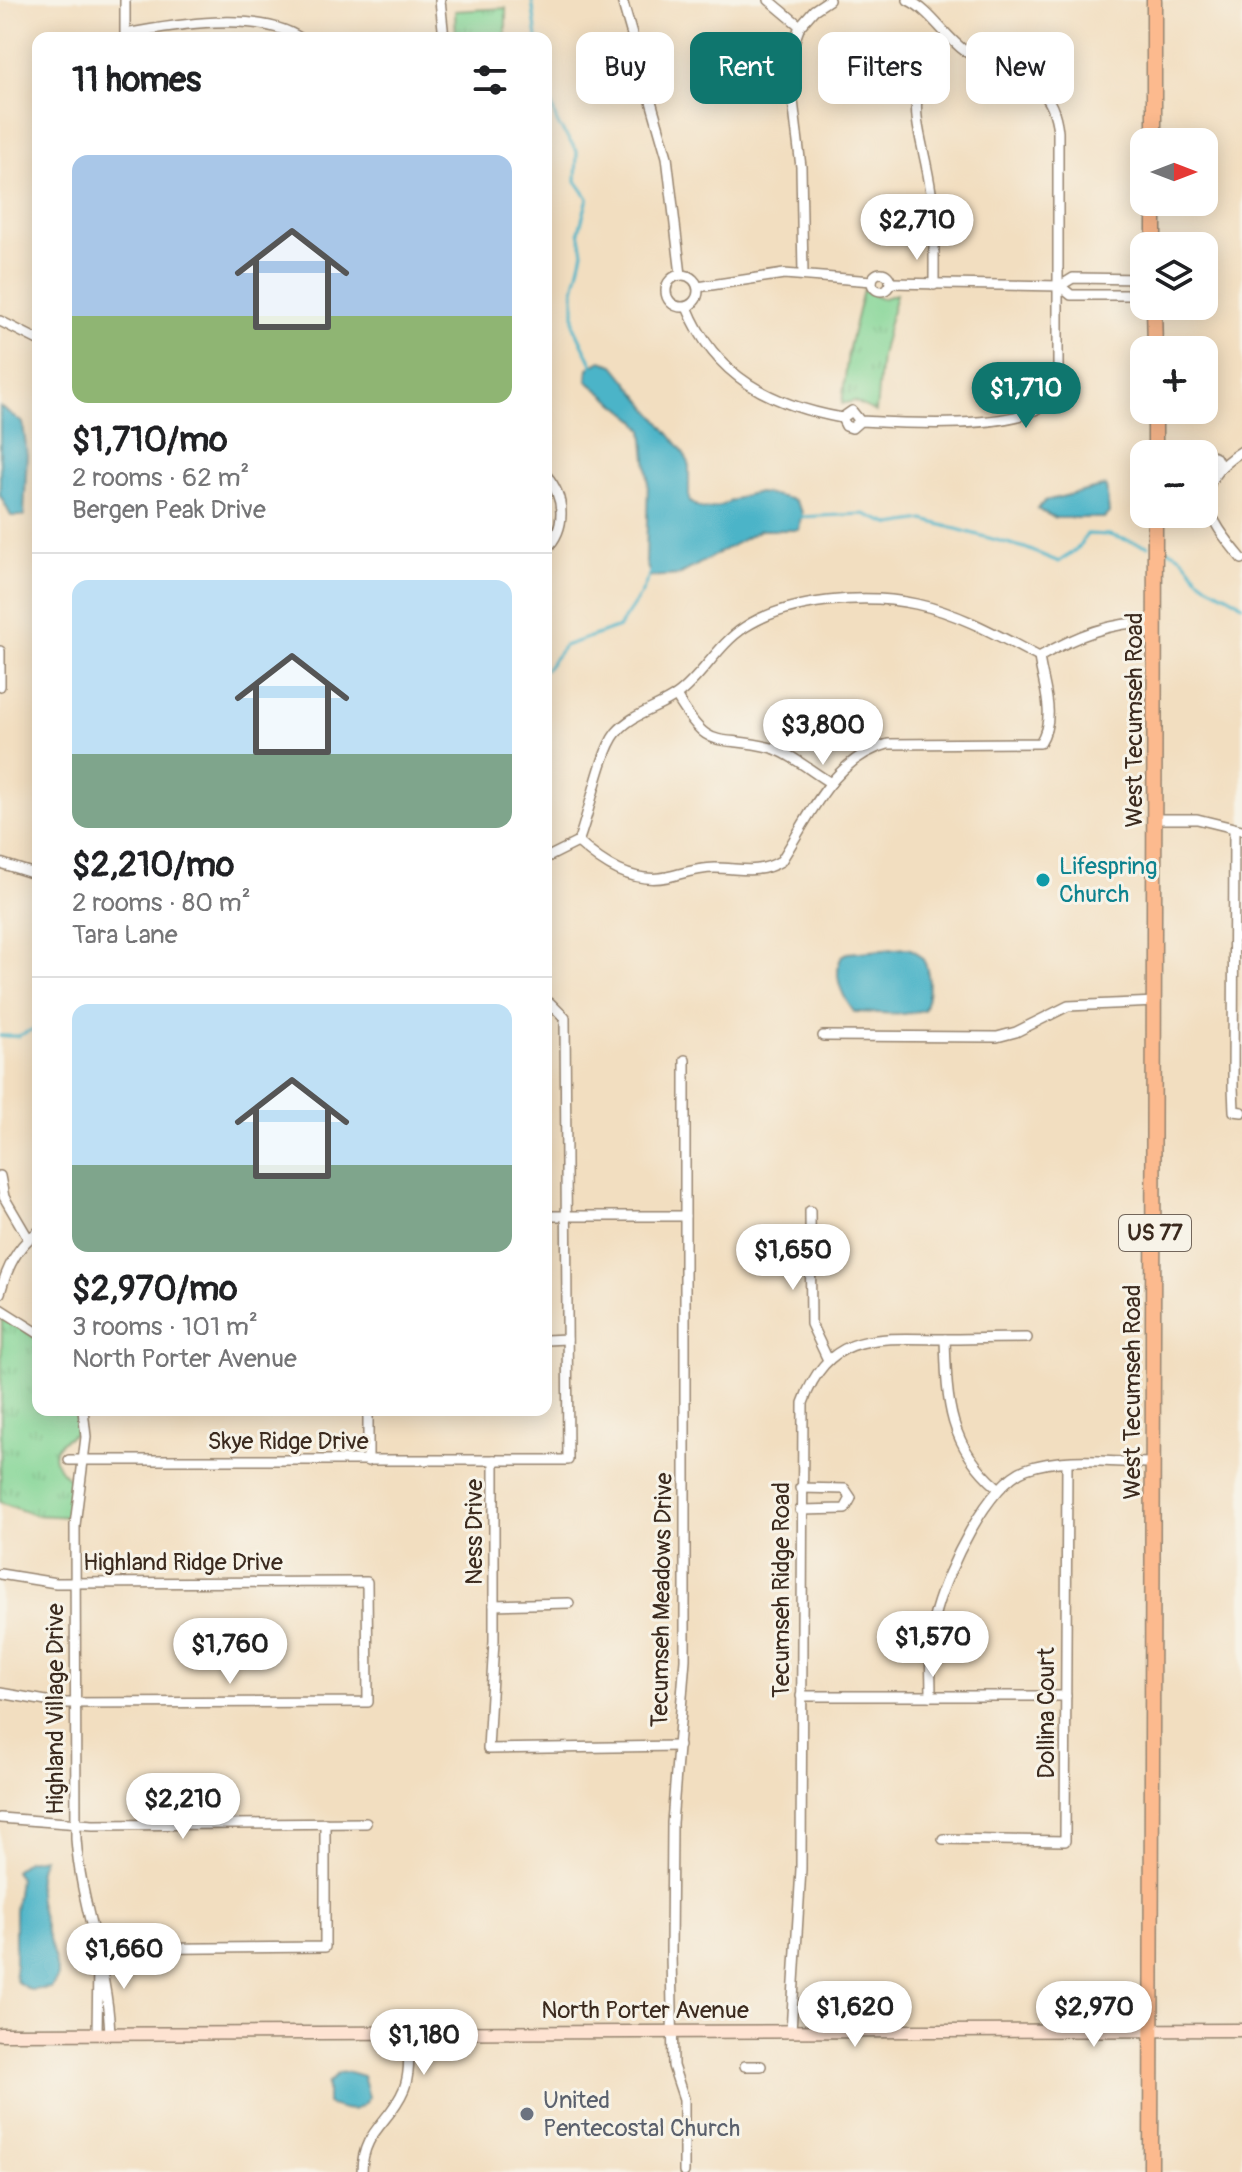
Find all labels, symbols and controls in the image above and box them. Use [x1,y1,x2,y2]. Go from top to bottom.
chip: Buy [576,32,674,104]
chip: Rent [690,32,802,104]
chip: Filters [818,32,950,104]
chip: New [966,32,1074,104]
icon: filters [468,58,512,102]
text: 11 homes [72,59,201,102]
north arrow [1130,128,1218,216]
map controls [1130,128,1218,528]
pin: $2,710 [852,194,982,262]
text: $2,710 [879,204,955,236]
icon: home [220,207,364,351]
button: layers [1130,232,1218,320]
button: + [1130,336,1218,424]
pin: $1,710 [961,362,1091,430]
text: $1,710 [990,372,1062,404]
text: $1,710/mo [72,419,228,462]
button: − [1130,440,1218,528]
text: 2 rooms · 62 m² [72,462,249,494]
text: Bergen Peak Drive [72,494,266,526]
street label: West Tecumseh Road [1120,613,1149,827]
icon: home [220,632,364,776]
pin: $3,800 [758,699,888,767]
text: $3,800 [781,709,865,741]
text: $2,210/mo [72,844,234,887]
place label: Lifespring Church [1059,852,1157,909]
marker: Lifespring Church [1034,871,1052,889]
text: 2 rooms · 80 m² [72,887,251,919]
text: Tara Lane [72,919,177,951]
icon: home [220,1056,364,1200]
road number: US 77 [1119,1215,1191,1251]
pin: $1,650 [728,1224,858,1292]
text: $1,650 [754,1234,832,1266]
text: $2,970/mo [72,1268,237,1311]
street label: West Tecumseh Road [1118,1285,1147,1499]
text: 3 rooms · 101 m² [72,1311,258,1343]
text: North Porter Avenue [72,1343,297,1375]
street label: Skye Ridge Drive [207,1427,369,1456]
street label: Tecumseh Meadows Drive [645,1472,679,1728]
street label: Ness Drive [460,1479,489,1585]
street label: Tecumseh Ridge Road [767,1482,796,1698]
street label: Highland Ridge Drive [83,1548,283,1577]
street label: Highland Village Drive [41,1603,70,1815]
pin: $1,570 [868,1611,998,1679]
pin: $1,760 [165,1618,295,1686]
text: $1,570 [895,1621,971,1653]
text: $1,760 [191,1628,269,1660]
street label: Dollina Court [1032,1647,1061,1779]
pin: $2,210 [118,1773,248,1841]
text: $2,210 [144,1783,222,1815]
pin: $1,660 [59,1923,189,1991]
text: $1,660 [85,1933,163,1965]
pin: $1,620 [790,1981,920,2049]
pin: $2,970 [1029,1981,1159,2049]
text: $1,620 [816,1991,894,2023]
text: $2,970 [1054,1991,1134,2023]
street label: North Porter Avenue [541,1996,749,2025]
pin: $1,180 [359,2009,489,2077]
text: $1,180 [388,2019,460,2051]
place label: United Pentecostal Church [543,2086,740,2143]
marker: United Pentecostal Church [518,2105,536,2123]

